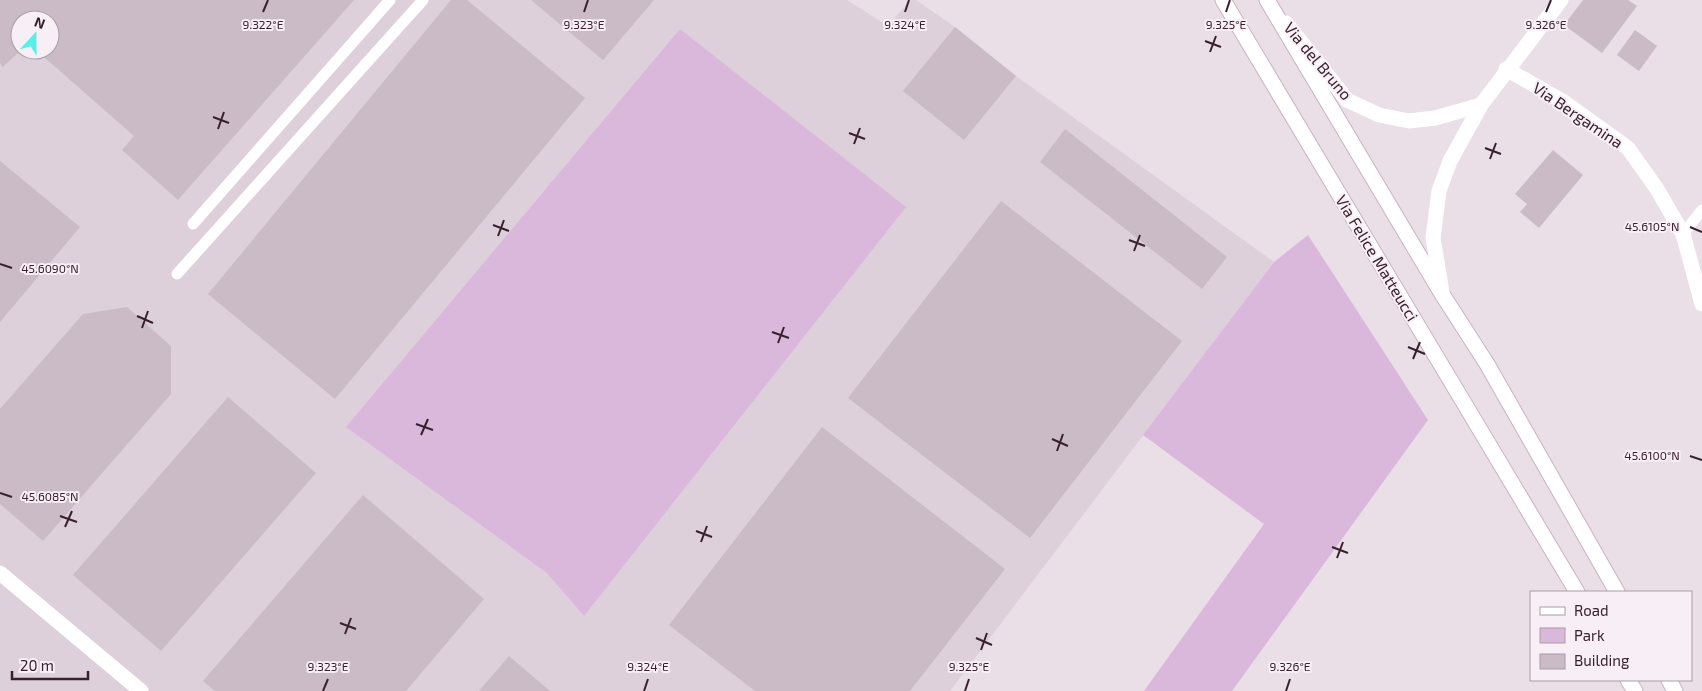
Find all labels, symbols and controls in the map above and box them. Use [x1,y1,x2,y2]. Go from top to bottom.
north arrow [10,10,60,60]
text: N [32,13,48,32]
text: 9.322°E [243,17,284,31]
text: 9.323°E [564,17,605,31]
text: 9.324°E [884,17,926,31]
text: 9.325°E [1206,17,1247,31]
text: 9.326°E [1526,17,1567,31]
street label: Via del Bruno [1280,18,1356,103]
street label: Via Bergamina [1530,77,1627,152]
street label: Via Felice Matteucci [1332,191,1423,324]
text: 45.6105°N [1625,219,1679,233]
text: 45.6090°N [21,261,79,275]
text: 45.6100°N [1624,448,1680,462]
text: 45.6085°N [21,489,79,503]
legend [1530,591,1692,681]
text: Road [1574,601,1609,619]
text: Park [1574,626,1605,644]
scale bar [12,648,89,680]
text: Building [1574,651,1630,669]
text: 20 m [20,656,54,674]
text: 9.323°E [308,659,349,673]
text: 9.324°E [627,659,669,673]
text: 9.325°E [949,659,990,673]
text: 9.326°E [1270,659,1311,673]

